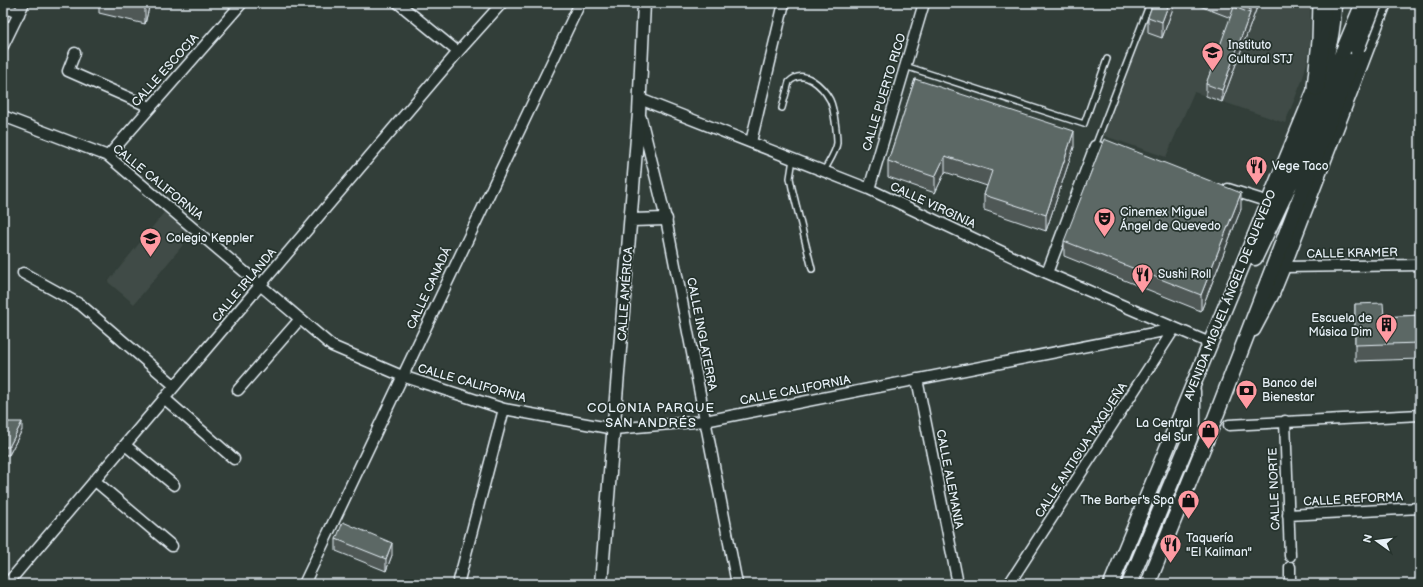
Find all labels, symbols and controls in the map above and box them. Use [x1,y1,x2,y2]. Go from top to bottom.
street label: CALLE ESCOCIA [129,30,203,110]
street label: CALLE PUERTO RICO [859,31,910,153]
place label: Instituto Cultural STJ [1228,38,1293,67]
school or university icon: Instituto Cultural STJ [1199,39,1225,72]
street label: CALLE CALIFORNIA [109,141,207,224]
restaurant icon: Vege Taco [1243,153,1269,186]
place label: Vege Taco [1272,159,1329,174]
street label: CALLE VIRGINIA [888,179,979,232]
street label: AVENIDA MIGUEL ÁNGEL DE QUEVEDO [1179,187,1280,403]
place label: Cinemex Miguel Ángel de Quevedo [1120,205,1221,234]
theatre icon: Cinemex Miguel Ángel de Quevedo [1091,206,1117,239]
school or university icon: Colegio Keppler [137,225,163,258]
place label: Colegio Keppler [166,231,254,246]
street label: CALLE CANADÁ [402,243,455,332]
street label: CALLE IRLANDA [209,245,280,325]
street label: CALLE KRAMER [1306,245,1398,262]
street label: CALLE AMÉRICA [614,246,636,342]
restaurant icon: Sushi Roll [1130,261,1156,294]
place label: Sushi Roll [1158,267,1211,282]
street label: CALLE INGLATERRA [683,276,720,393]
place label: Escuela de Música Dim [1308,311,1372,340]
building icon: Escuela de Música Dim [1374,312,1400,345]
street label: CALLE CALIFORNIA [416,361,528,406]
street label: CALLE CALIFORNIA [739,372,852,409]
place label: Banco del Bienestar [1262,376,1317,405]
bank icon: Banco del Bienestar [1233,377,1259,410]
street label: CALLE ANTIGUA TAXQUEÑA [1030,378,1131,521]
district label: COLONIA PARQUE SAN ANDRÉS [587,400,715,431]
place label: La Central del Sur [1136,416,1193,445]
shop icon: La Central del Sur [1195,417,1221,450]
street label: CALLE ALEMANIA [933,428,967,531]
street label: CALLE NORTE [1266,447,1283,531]
shop icon: The Barber's Spa [1176,487,1202,520]
street label: CALLE REFORMA [1303,489,1404,510]
place label: The Barber's Spa [1080,493,1174,508]
north arrow [1357,521,1397,561]
place label: Taquería "El Kaliman" [1186,531,1252,560]
restaurant icon: Taquería "El Kaliman" [1157,532,1183,565]
text: N [1360,533,1375,544]

